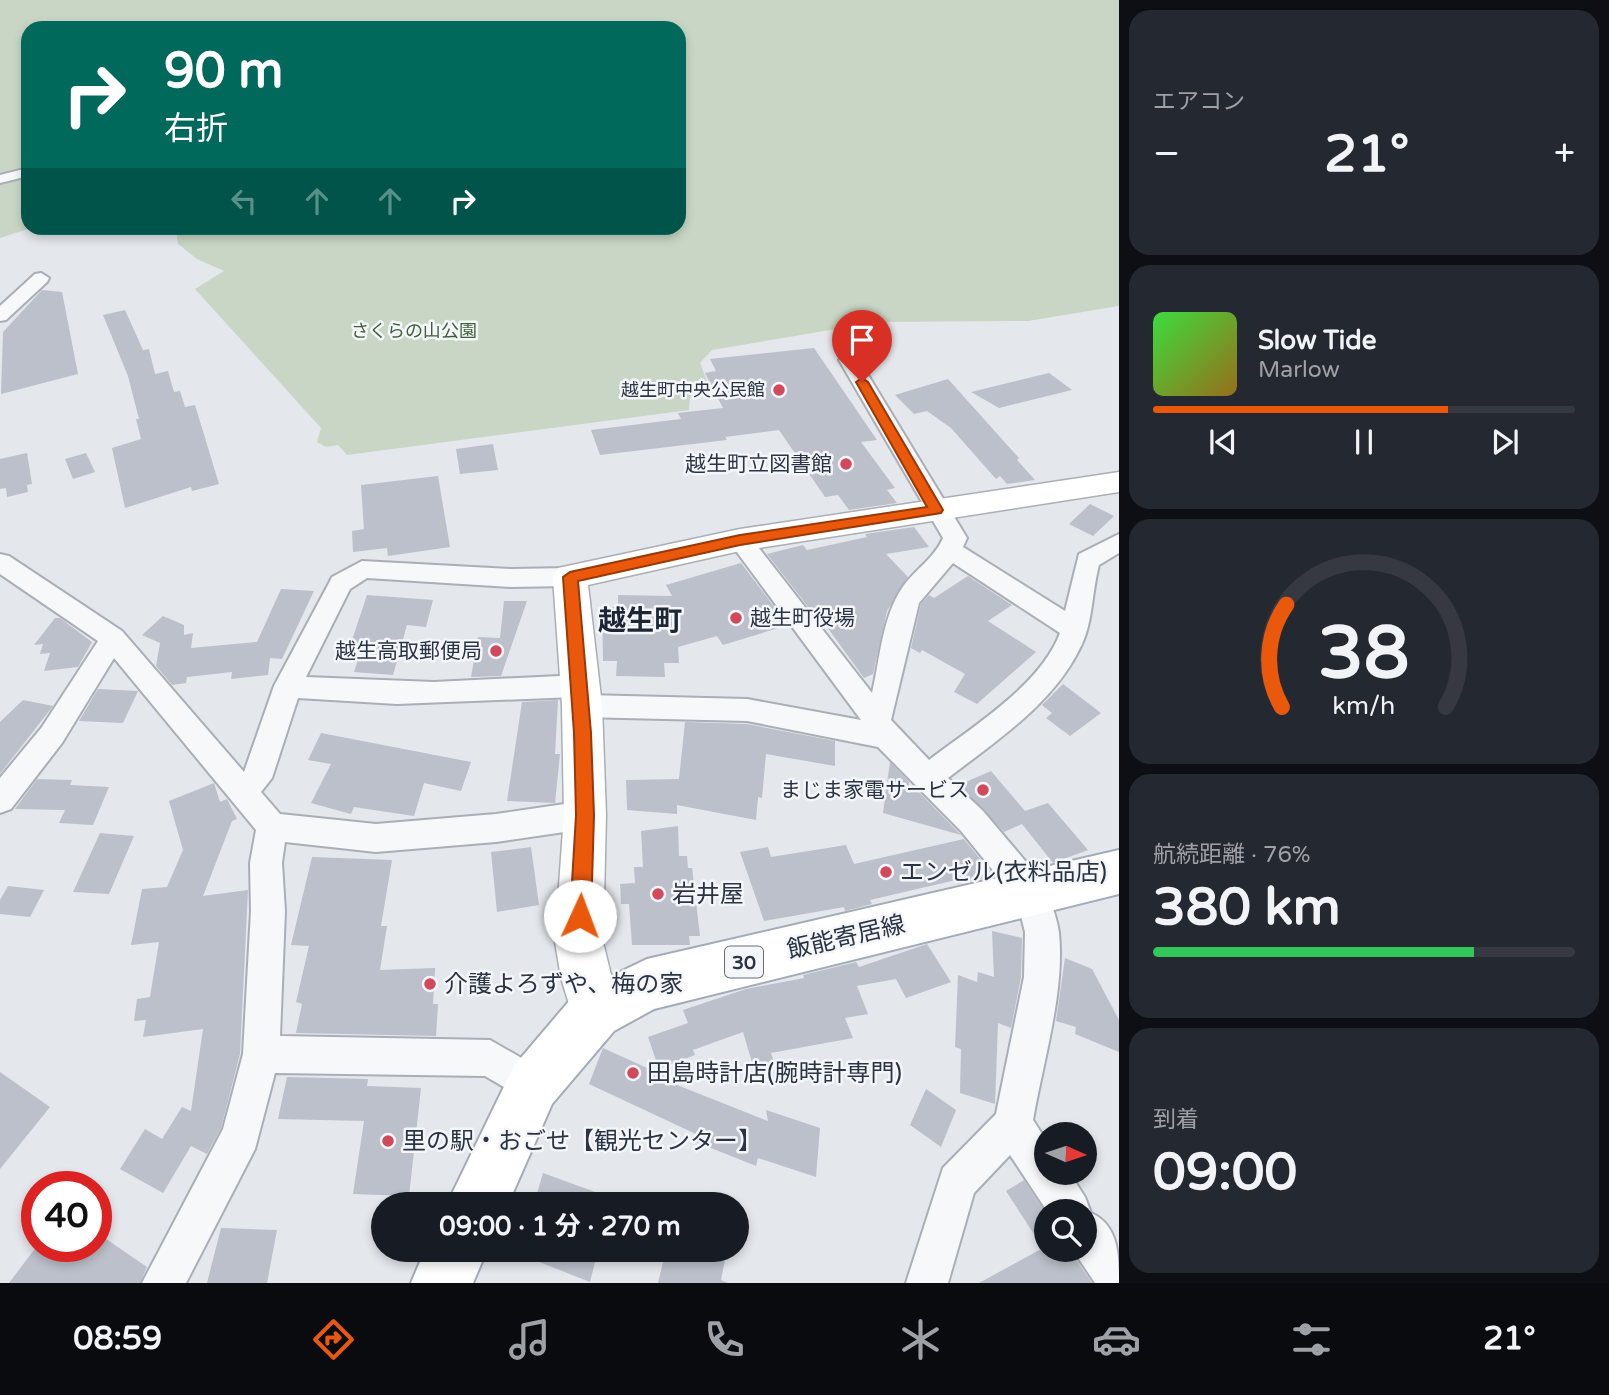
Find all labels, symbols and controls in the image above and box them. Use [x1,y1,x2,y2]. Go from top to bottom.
text: 90 m [164,42,283,101]
icon: right [49,49,140,140]
text: エアコン [1153,88,1245,116]
text: 右折 [164,110,228,148]
text: 21° [1324,123,1409,186]
text: − [1153,131,1180,177]
text: + [1554,131,1575,177]
icon: left [225,182,263,220]
icon: ahead [298,182,336,220]
icon: ahead [371,182,409,220]
icon: right [444,182,482,220]
pin [832,310,892,382]
park label: さくらの山公園 [351,320,477,342]
icon: arrive [843,321,881,359]
text: Slow Tide [1258,325,1376,356]
text: Marlow [1258,356,1340,384]
place label: 越生町中央公民館 [621,379,765,401]
marker: 越生町中央公民館 [771,382,787,398]
icon: previous [1204,423,1242,461]
icon: pause [1345,423,1383,461]
icon: next [1486,423,1524,461]
place label: 越生町立図書館 [685,452,832,477]
marker: 越生町立図書館 [838,456,854,472]
district label: 越生町 [598,604,682,638]
place label: 越生町役場 [750,606,855,631]
marker: 越生町役場 [728,610,744,626]
text: 38 [1318,611,1410,699]
place label: 越生高取郵便局 [335,639,482,664]
marker: 越生高取郵便局 [488,643,504,659]
text: km/h [1333,691,1395,721]
place label: まじま家電サービス [780,778,969,803]
marker: まじま家電サービス [975,782,991,798]
text: 航続距離 · 76% [1153,841,1311,869]
place label: エンゼル(衣料品店) [900,858,1107,887]
marker: エンゼル(衣料品店) [878,864,894,880]
text: 380 km [1153,876,1341,939]
position arrow [543,879,617,953]
place label: 岩井屋 [672,880,744,909]
marker: 岩井屋 [650,886,666,902]
street label: 飯能寄居線 [784,910,908,965]
road number: 30 [725,946,763,978]
place label: 介護よろずや、梅の家 [444,970,683,999]
marker: 介護よろずや、梅の家 [422,976,438,992]
place label: 田島時計店(腕時計専門) [647,1059,902,1088]
marker: 田島時計店(腕時計専門) [625,1065,641,1081]
text: 到着 [1153,1106,1199,1134]
north arrow [1034,1122,1097,1185]
map controls [1034,1122,1097,1262]
place label: 里の駅・おごせ【観光センター】 [402,1127,762,1156]
marker: 里の駅・おごせ【観光センター】 [380,1133,396,1149]
text: 09:00 [1153,1141,1297,1204]
speed limit sign: 40 [21,1171,112,1262]
button: search [1034,1199,1097,1262]
text: 09:00 · 1 分 · 270 m [439,1211,681,1242]
icon: directions [309,1315,358,1364]
icon: music [505,1315,554,1364]
icon: phone [700,1315,749,1364]
icon: climate [896,1315,945,1364]
icon: car [1092,1315,1141,1364]
icon: filters [1287,1315,1336,1364]
text: 08:59 [73,1320,162,1358]
text: 21° [1483,1320,1536,1358]

